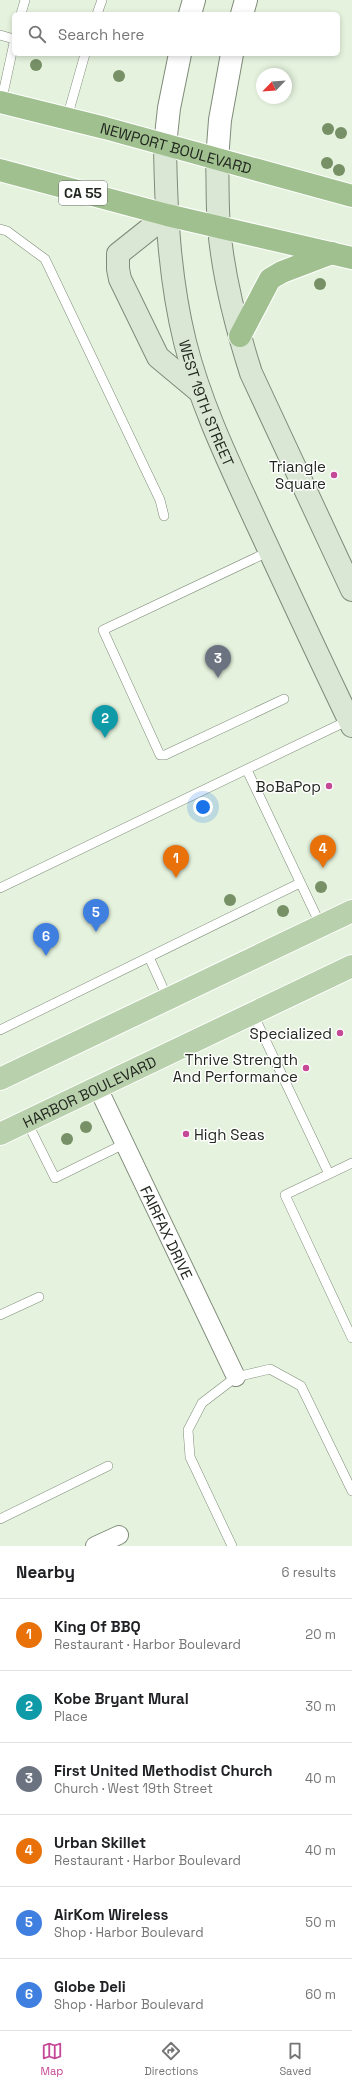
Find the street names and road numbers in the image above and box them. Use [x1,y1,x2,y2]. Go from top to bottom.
street label: NEWPORT BOULEVARD [98,118,254,178]
road number: CA 55 [59,181,107,205]
street label: WEST 19TH STREET [175,338,239,469]
street label: HARBOR BOULEVARD [19,1051,159,1131]
street label: FAIRFAX DRIVE [137,1183,197,1282]

